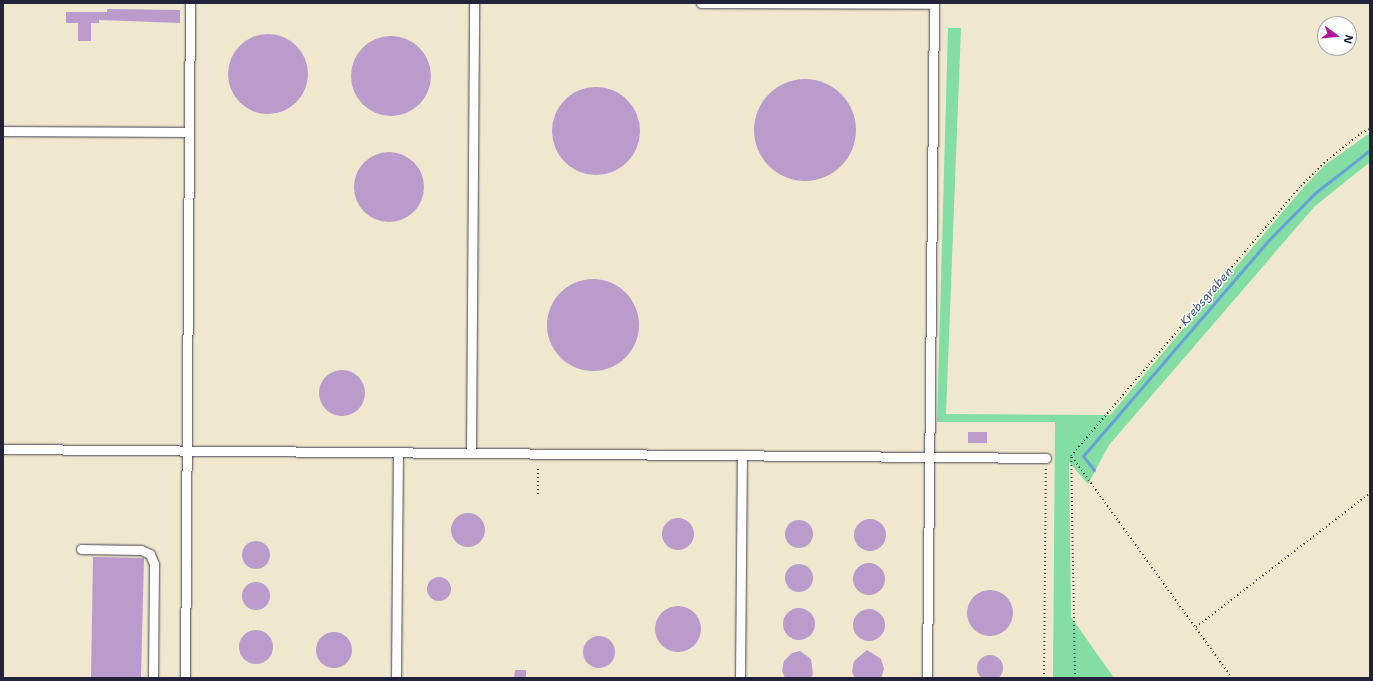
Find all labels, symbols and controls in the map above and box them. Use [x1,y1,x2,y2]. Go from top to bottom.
north arrow [1317,16,1357,56]
text: N [1340,33,1356,45]
water label: Krebsgraben [1178,265,1236,329]

